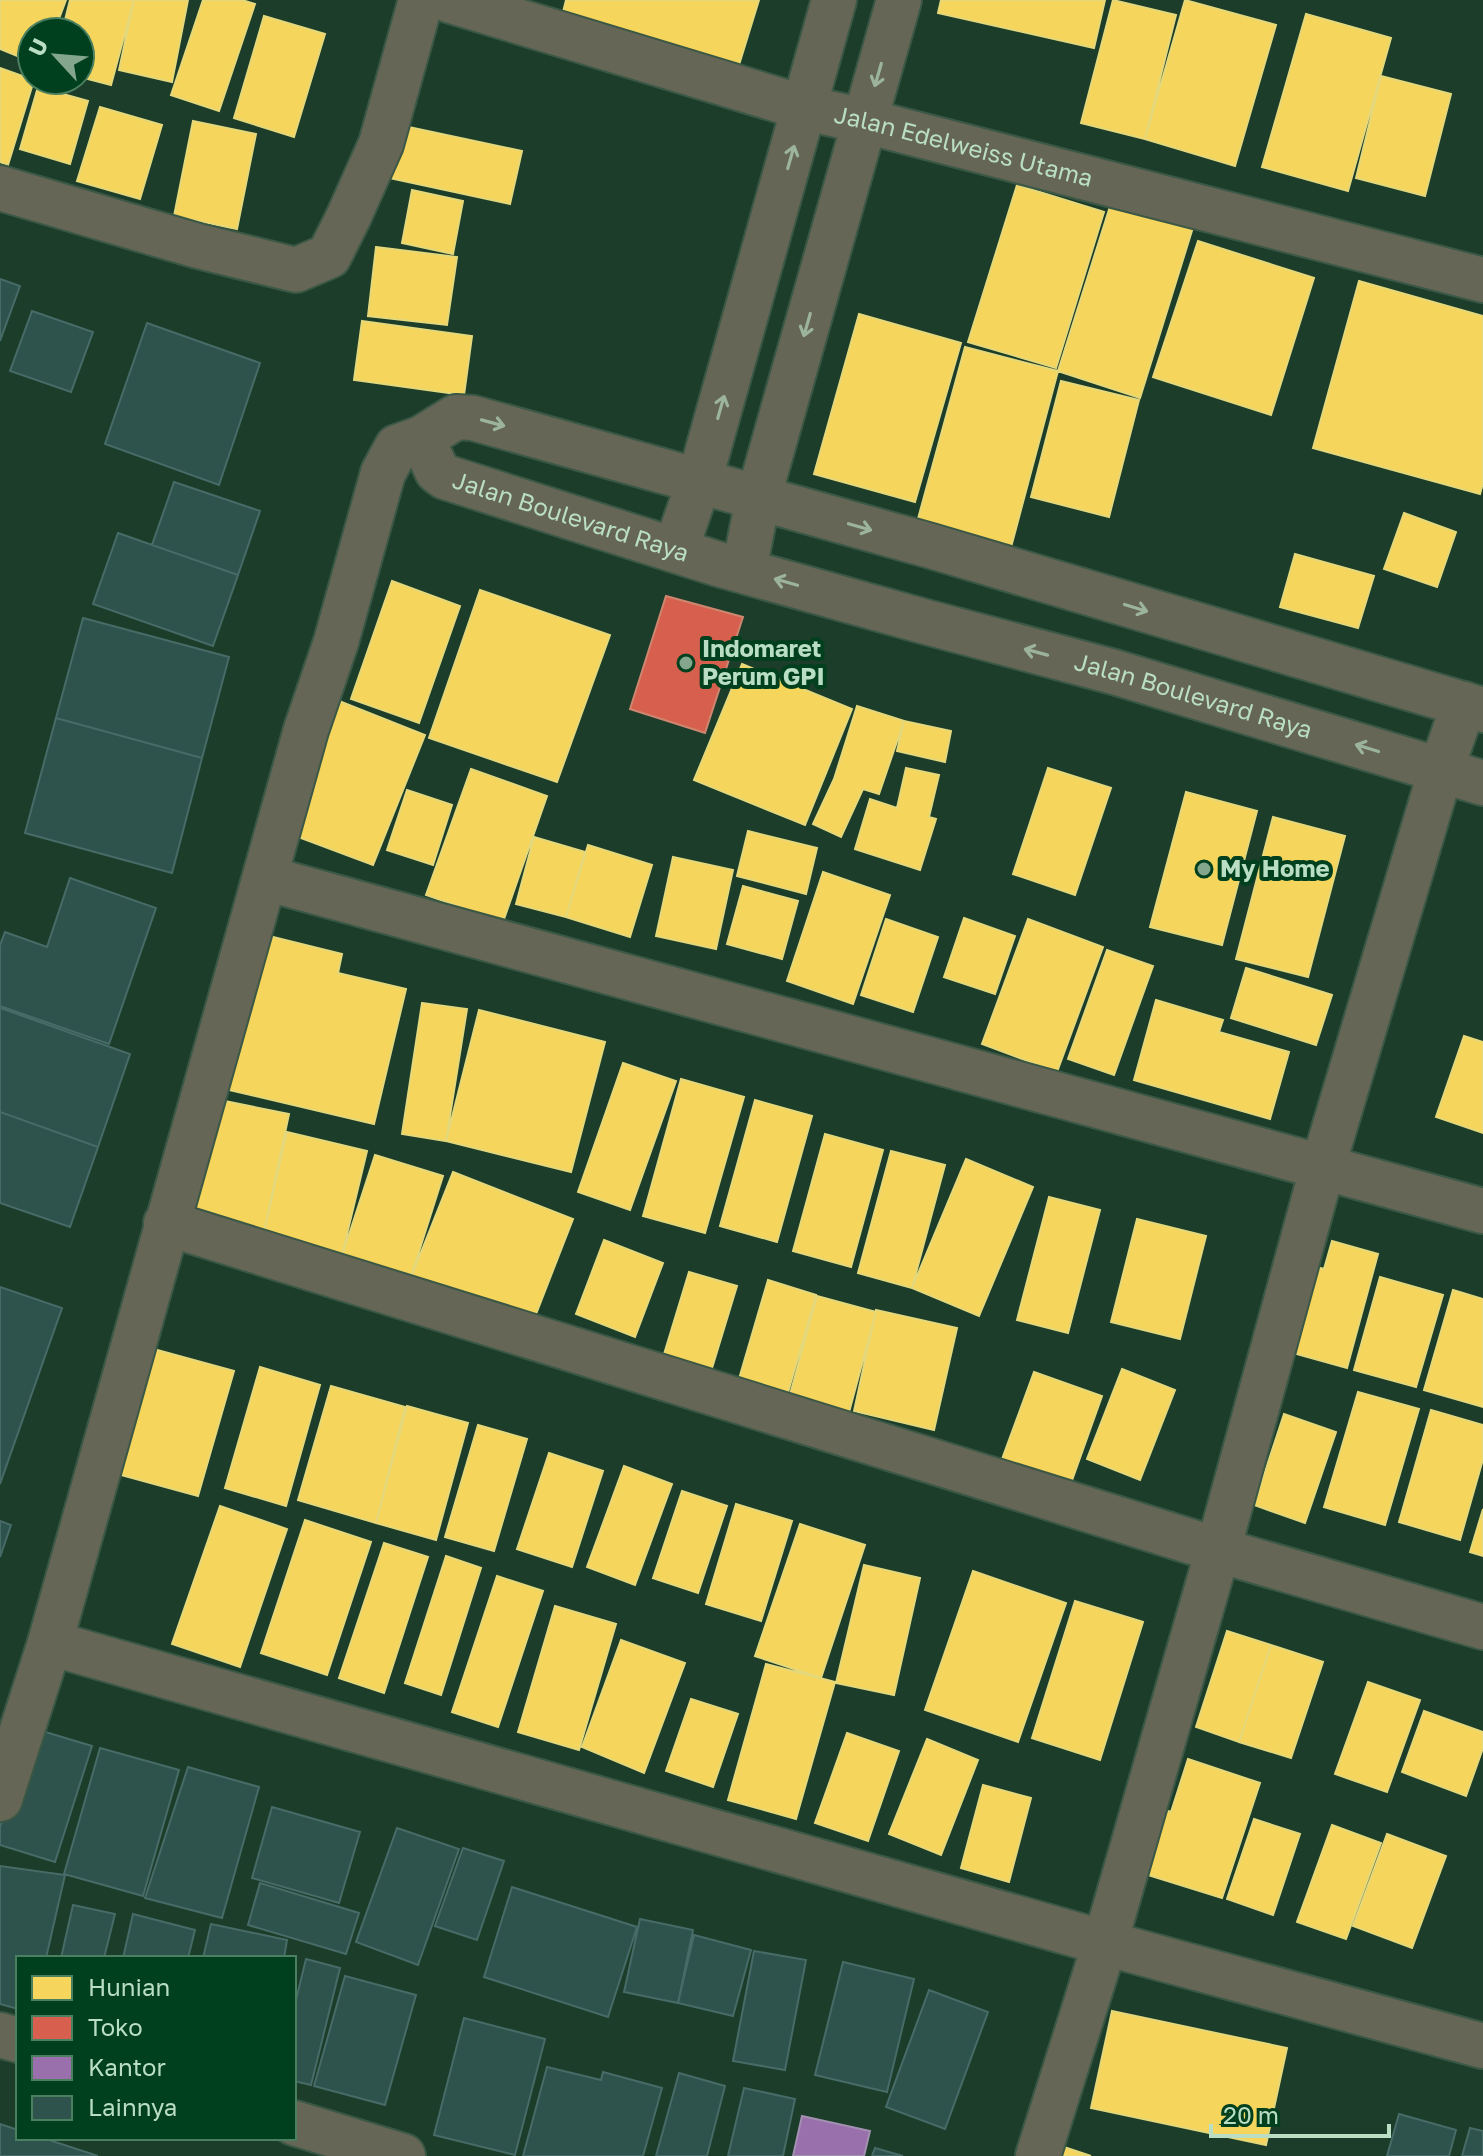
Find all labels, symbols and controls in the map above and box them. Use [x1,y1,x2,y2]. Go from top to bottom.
north arrow [16,16,96,96]
text: U [22,34,53,60]
one-way arrow [870,62,885,88]
street label: Jalan Edelweiss Utama [832,99,1096,192]
one-way arrow [784,144,799,170]
one-way arrow [799,312,814,338]
one-way arrow [714,395,729,421]
one-way arrow [480,417,506,432]
street label: Jalan Boulevard Raya [449,464,693,567]
one-way arrow [847,520,873,535]
one-way arrow [773,574,799,589]
one-way arrow [1123,601,1149,616]
place label: Indomaret Perum GPI [702,633,825,690]
one-way arrow [1024,643,1050,658]
street label: Jalan Boulevard Raya [1072,646,1316,744]
marker: Indomaret Perum GPI [677,654,695,672]
one-way arrow [1354,740,1380,755]
place label: My Home [1220,853,1330,882]
marker: My Home [1195,860,1213,878]
legend [16,1956,296,2140]
text: Hunian [88,1972,170,2001]
text: Toko [88,2012,143,2041]
text: Kantor [88,2052,166,2081]
scale bar [1211,2088,1389,2138]
text: Lainnya [88,2092,177,2121]
text: 20 m [1223,2100,1279,2129]

